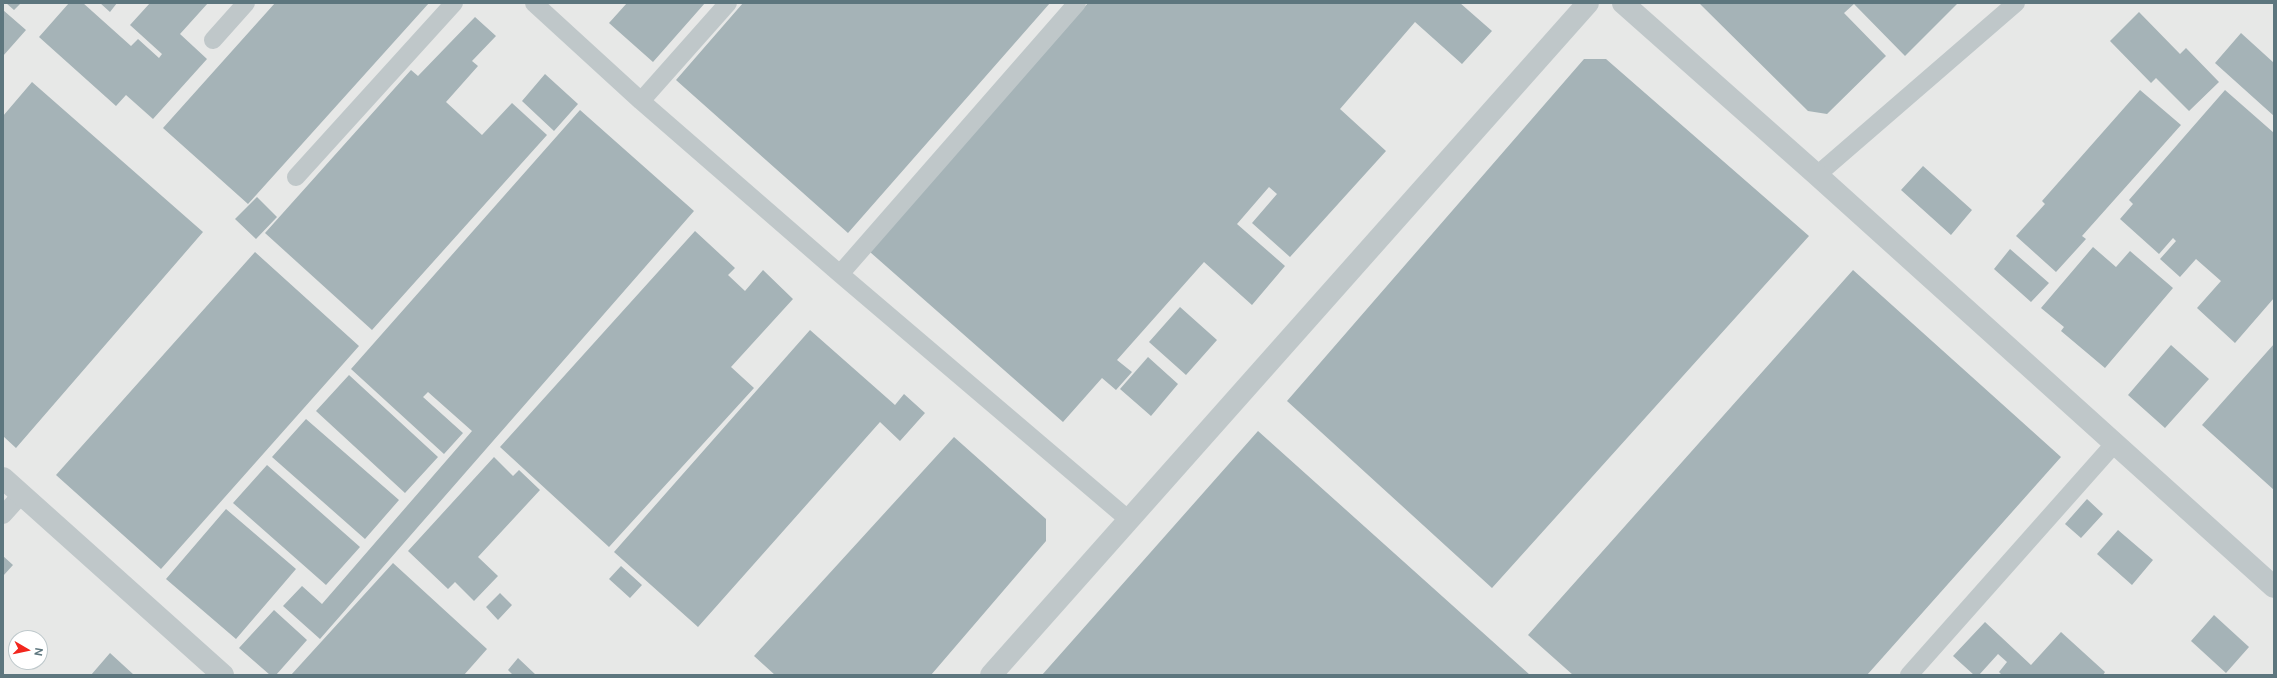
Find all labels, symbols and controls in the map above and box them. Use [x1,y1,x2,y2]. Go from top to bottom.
north arrow [8,630,48,670]
text: N [31,647,46,657]

